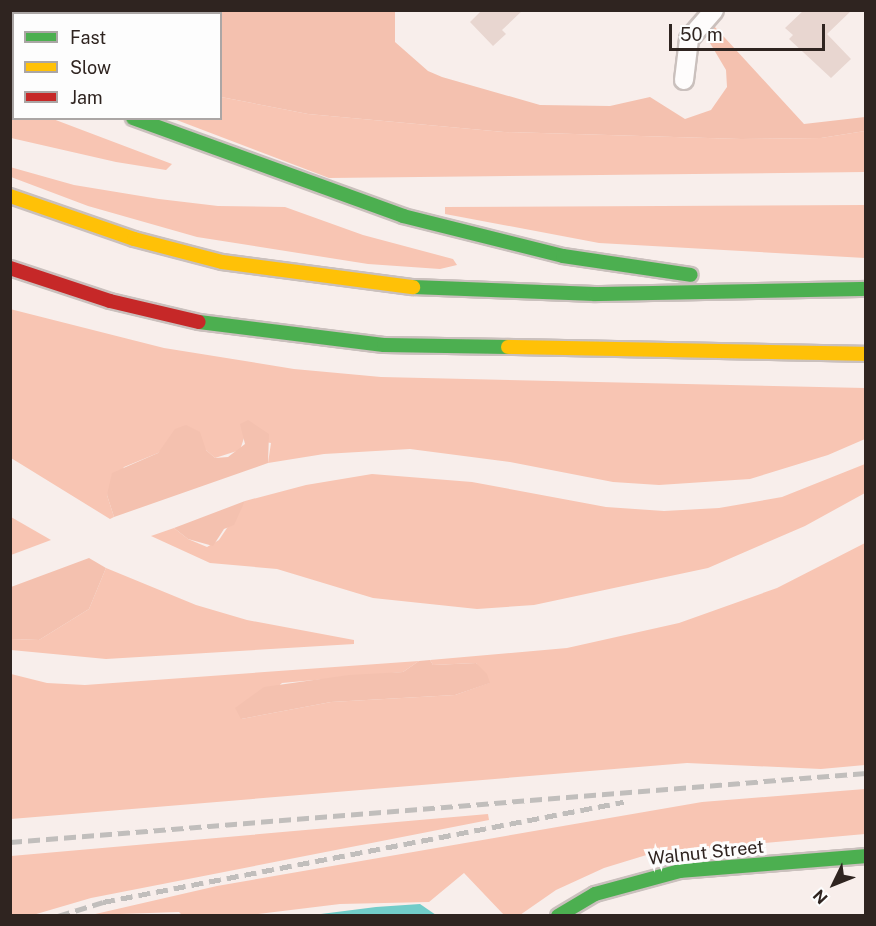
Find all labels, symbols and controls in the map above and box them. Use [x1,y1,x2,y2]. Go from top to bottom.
legend [12,12,222,120]
scale bar [672,12,828,50]
text: 50 m [680,24,723,45]
text: Fast [70,27,106,48]
text: Slow [70,57,111,78]
text: Jam [70,87,103,108]
street label: Walnut Street [647,836,765,870]
north arrow [804,854,864,914]
text: N [809,886,832,908]

